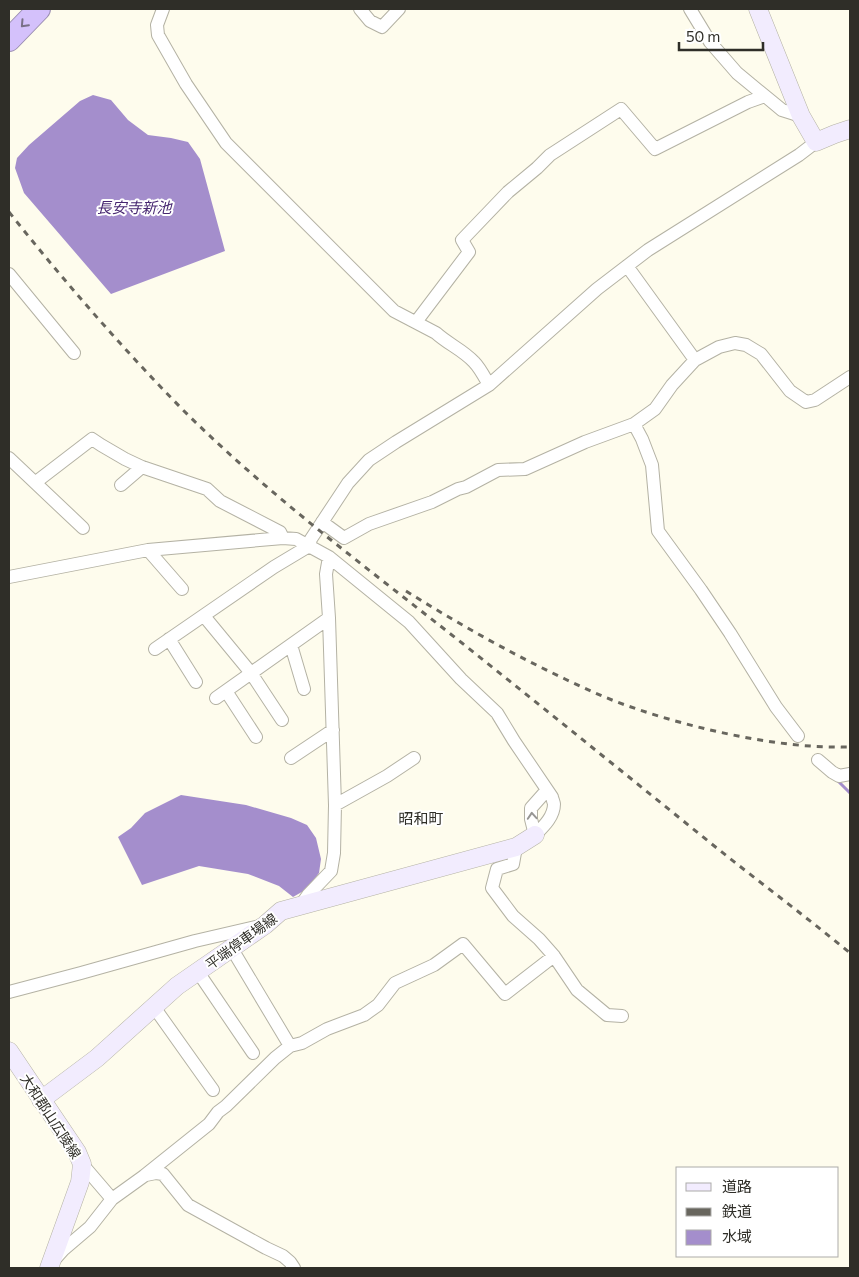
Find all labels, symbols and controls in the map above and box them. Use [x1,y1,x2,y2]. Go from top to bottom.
one-way arrow [21,19,30,28]
scale bar [679,20,763,52]
text: 50 m [686,27,720,45]
water label: 長安寺新池 [96,198,173,216]
district label: 昭和町 [398,809,444,827]
one-way arrow [526,812,537,820]
street label: 平端停車場線 [202,909,280,973]
street label: 大和郡山広陵線 [17,1070,85,1162]
legend [676,1167,839,1257]
text: 道路 [722,1177,752,1195]
text: 鉄道 [722,1202,752,1220]
text: 水域 [722,1227,752,1245]

